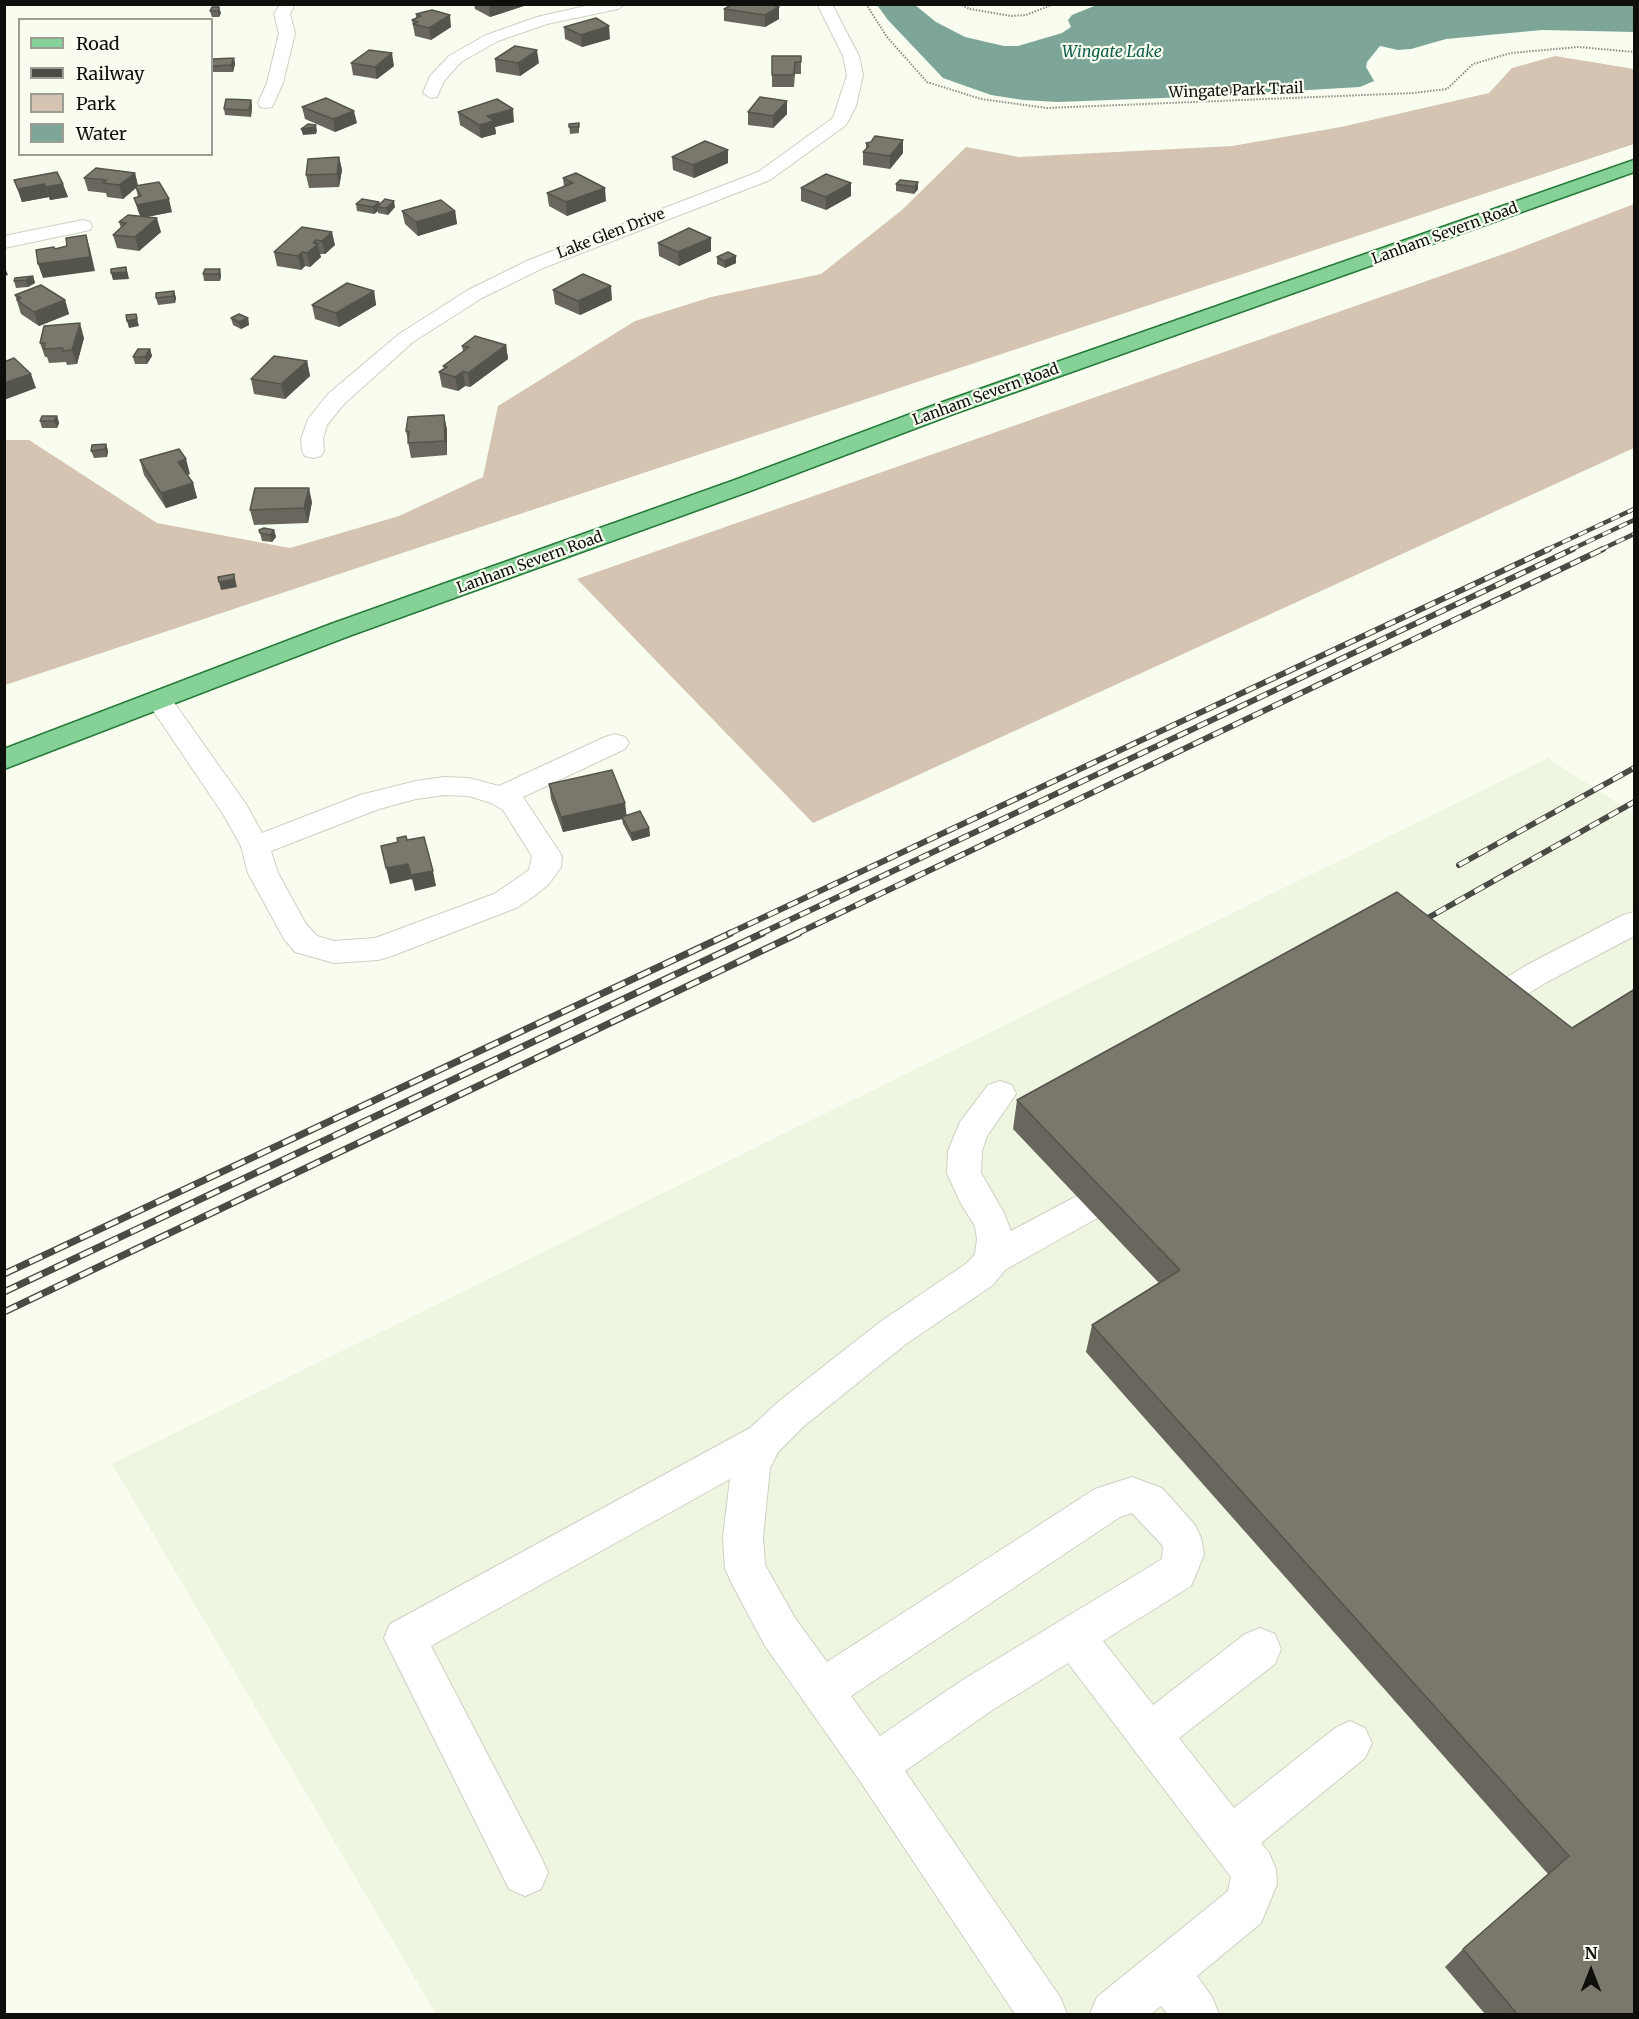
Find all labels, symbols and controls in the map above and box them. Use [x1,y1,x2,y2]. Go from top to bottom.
legend [18,18,213,156]
text: Road [76,32,120,55]
water label: Wingate Lake [1062,42,1162,62]
text: Railway [76,62,144,85]
street label: Wingate Park Trail [1168,80,1304,102]
text: Park [76,92,116,115]
text: Water [76,122,127,145]
street label: Lanham Severn Road [1370,199,1520,269]
street label: Lake Glen Drive [555,205,667,263]
street label: Lanham Severn Road [911,360,1061,430]
street label: Lanham Severn Road [455,528,605,598]
north arrow [1561,1941,1621,2001]
text: N [1585,1943,1597,1963]

